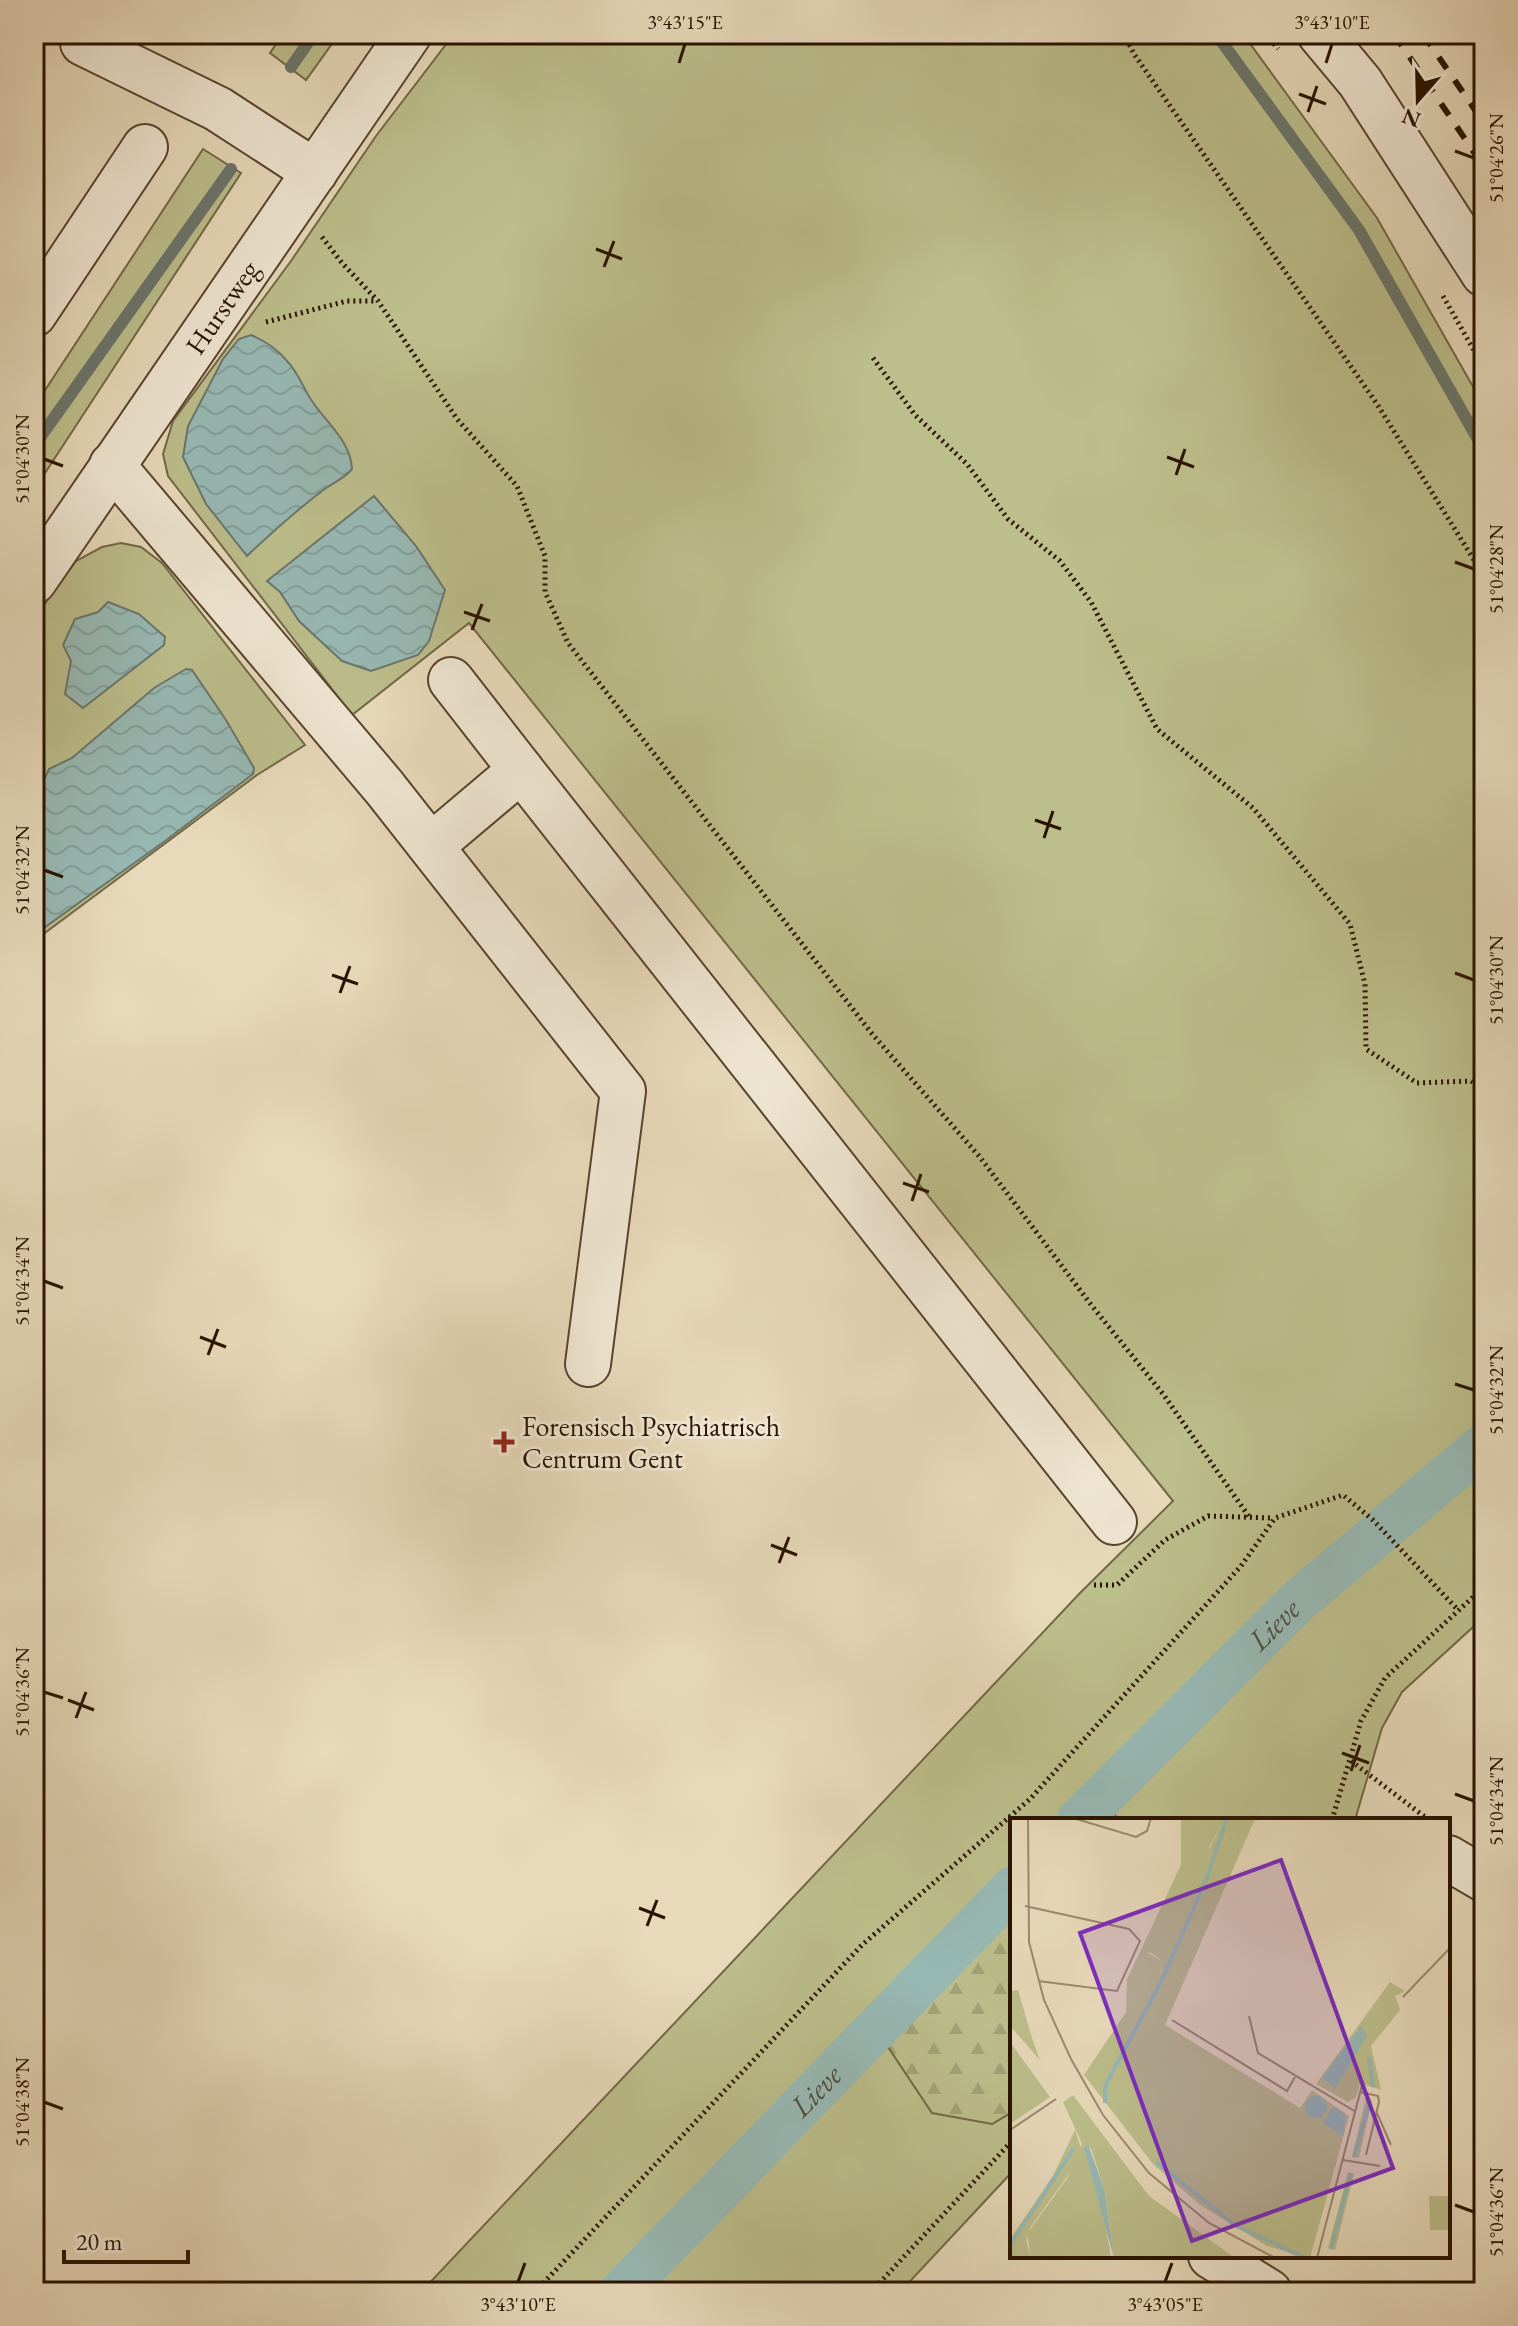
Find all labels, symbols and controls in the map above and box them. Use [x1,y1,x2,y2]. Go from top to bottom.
text: 3°43'15"E [647,9,723,35]
text: 3°43'10"E [1294,9,1370,35]
north arrow [1378,60,1458,140]
text: N [1398,102,1425,135]
text: 51°04'26"N [1483,113,1509,203]
street label: Hurstweg [177,253,267,361]
text: 51°04'30"N [9,414,35,504]
text: 51°04'28"N [1483,524,1509,614]
text: 51°04'32"N [9,825,35,915]
text: 51°04'30"N [1483,935,1509,1025]
text: 51°04'34"N [9,1236,35,1326]
text: 51°04'32"N [1483,1345,1509,1435]
place label: Forensisch Psychiatrisch Centrum Gent [522,1408,780,1476]
marker: Forensisch Psychiatrisch Centrum Gent [493,1431,515,1453]
water label: Lieve [1239,1589,1309,1660]
text: 51°04'36"N [9,1647,35,1737]
text: 51°04'34"N [1483,1756,1509,1846]
inset map [1010,1818,1450,2258]
water label: Lieve [781,2056,851,2126]
text: 51°04'38"N [9,2057,35,2147]
text: 51°04'36"N [1483,2167,1509,2257]
scale bar [64,2214,188,2264]
text: 20 m [76,2226,123,2257]
text: 3°43'10"E [480,2291,556,2317]
text: 3°43'05"E [1127,2291,1203,2317]

